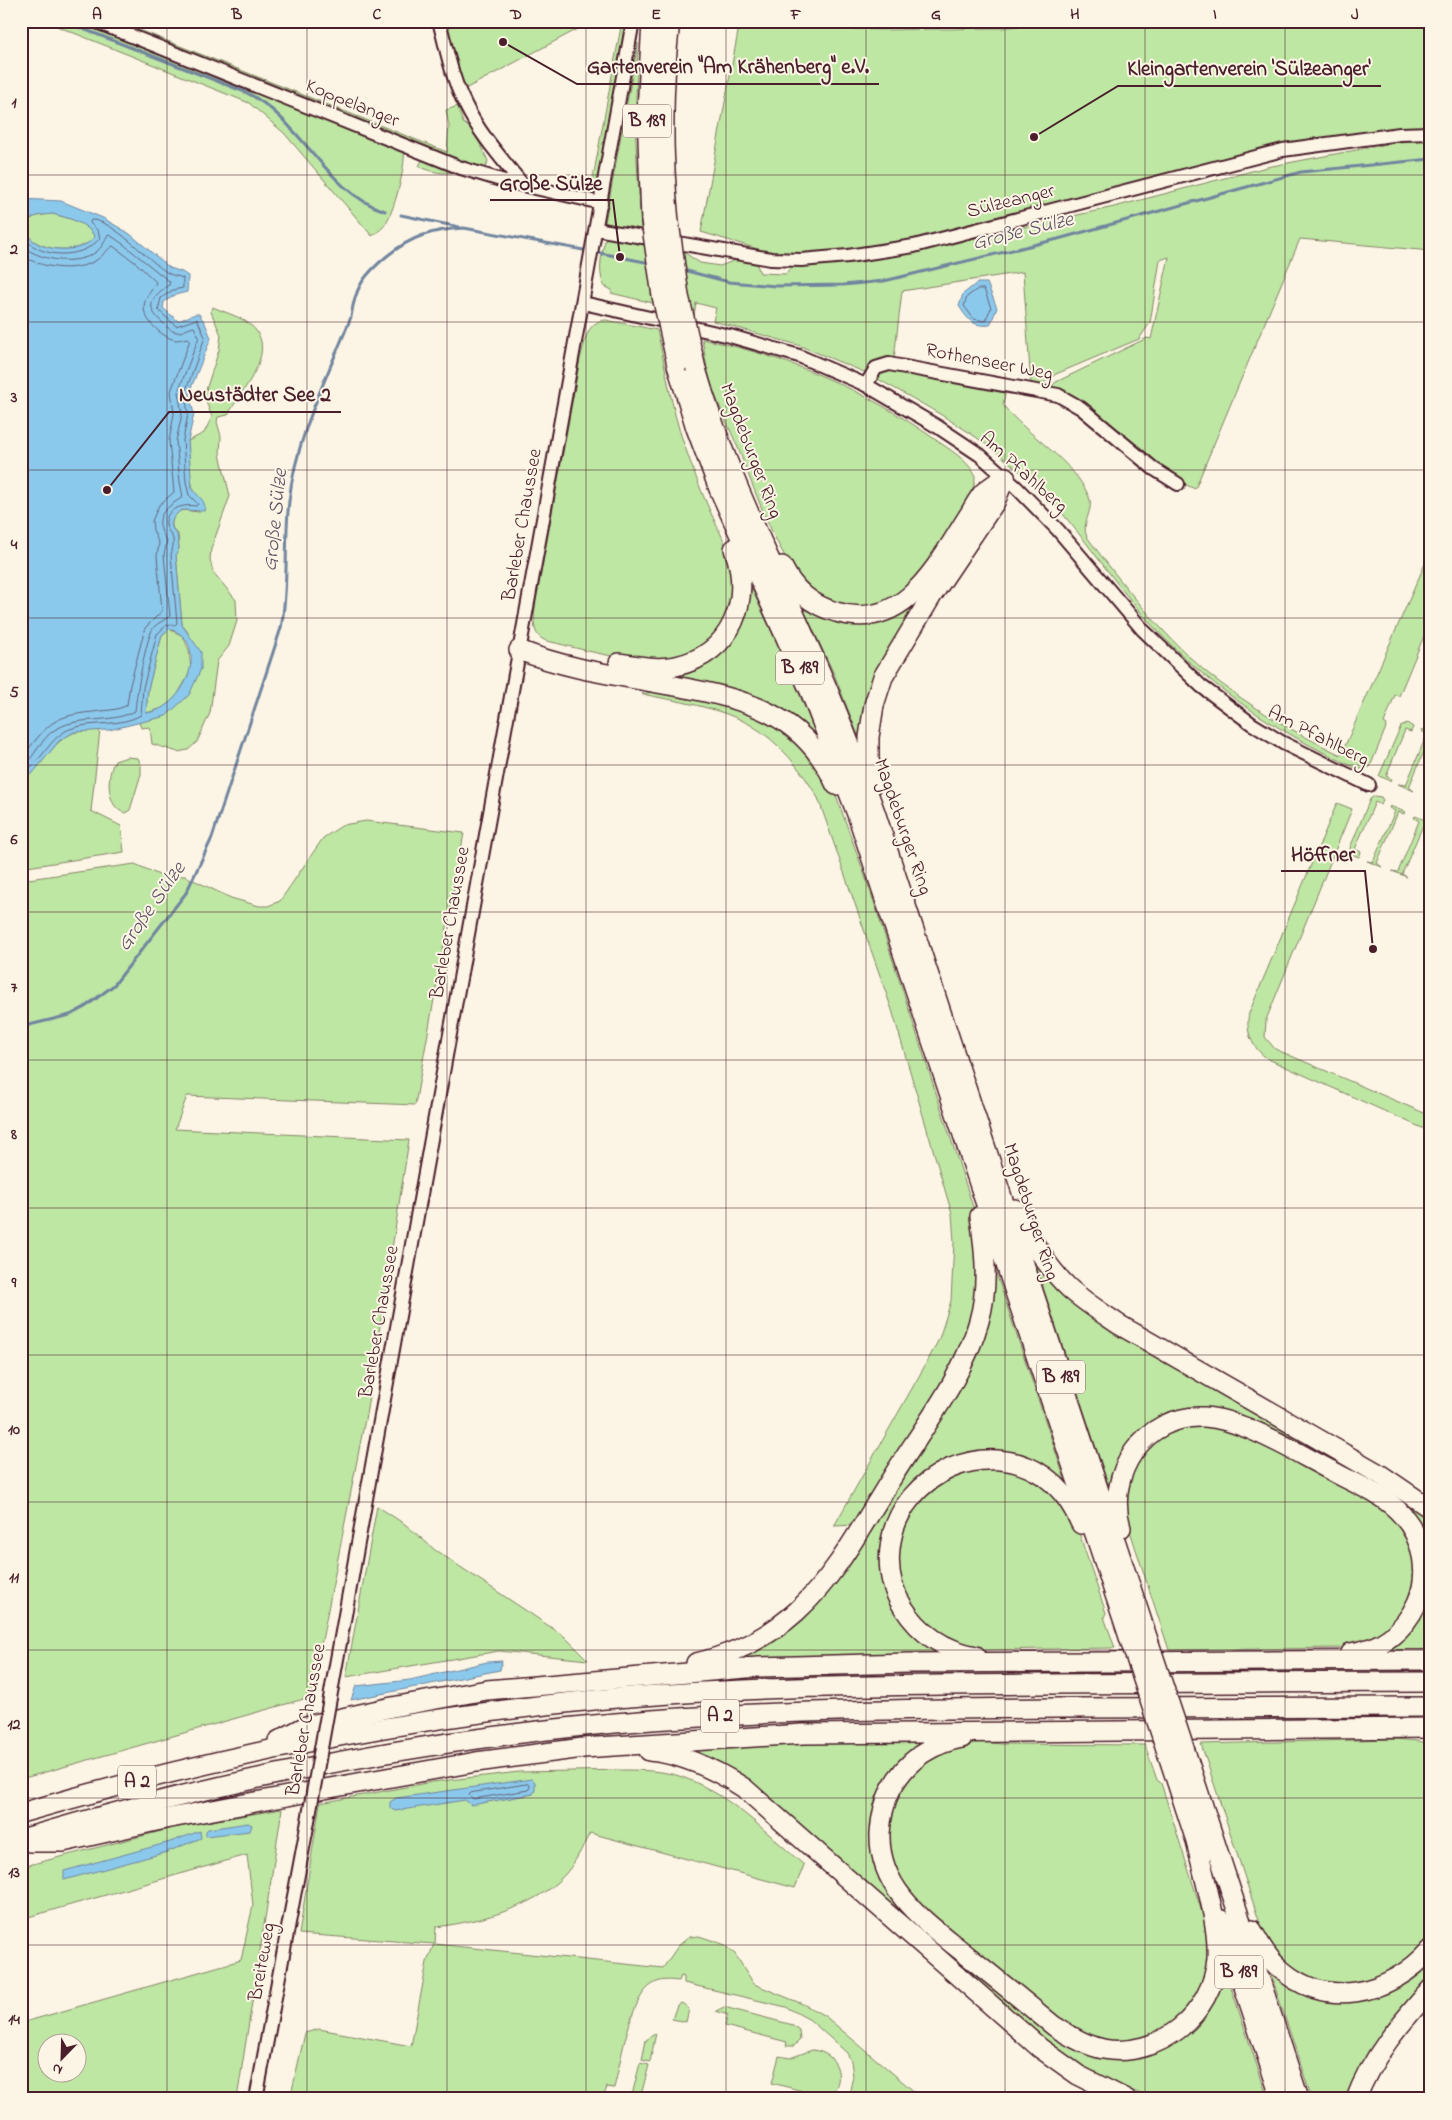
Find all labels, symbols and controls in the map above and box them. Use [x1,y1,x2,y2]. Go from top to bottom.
text: A [92,3,102,27]
text: B [231,3,243,27]
text: C [373,3,382,27]
text: D [509,3,522,27]
text: E [651,3,661,27]
text: F [790,3,802,27]
text: G [931,3,941,27]
text: H [1070,3,1080,27]
text: I [1213,3,1217,27]
text: J [1351,3,1359,27]
callout: Gartenverein "Am Krähenberg" e.V. [577,48,879,84]
callout: Kleingartenverein 'Sülzeanger' [1118,50,1381,86]
text: Gartenverein "Am Krähenberg" e.V. [587,53,870,85]
text: Kleingartenverein 'Sülzeanger' [1127,55,1372,87]
street label: Koppelanger [300,72,404,137]
text: 1 [11,91,17,115]
road number: B 189 [623,104,671,138]
callout: Große Sülze [490,164,613,200]
text: Große Sülze [500,170,603,200]
street label: Sülzeanger [964,177,1059,228]
water label: Große Sülze [970,205,1078,259]
text: 2 [9,238,18,262]
street label: Rothenseer Weg [923,336,1055,391]
callout: Neustädter See 2 [169,376,341,412]
street label: Magdeburger Ring [710,379,789,523]
text: Neustädter See 2 [179,381,332,411]
text: 3 [10,386,18,410]
street label: Am Pfahlberg [971,425,1074,522]
street label: Barleber Chaussee [495,446,551,605]
water label: Große Sülze [256,466,296,573]
text: 4 [10,533,18,557]
road number: B 189 [776,651,824,684]
text: 5 [9,681,19,705]
street label: Am Pfahlberg [1262,699,1374,776]
street label: Magdeburger Ring [864,755,939,900]
text: 6 [9,828,18,852]
callout: Höffner [1281,835,1365,871]
text: Höffner [1291,841,1355,871]
street label: Barleber Chaussee [423,844,479,1003]
water label: Große Sülze [110,855,195,958]
text: 7 [11,976,18,1000]
text: 8 [10,1123,17,1147]
street label: Magdeburger Ring [993,1140,1066,1285]
street label: Barleber Chaussee [352,1243,408,1402]
text: 9 [11,1271,17,1295]
road number: B 189 [1037,1360,1085,1394]
text: 10 [8,1418,20,1442]
text: 11 [9,1566,20,1590]
street label: Barleber Chaussee [279,1641,335,1800]
road number: A 2 [701,1700,739,1732]
text: 12 [7,1713,21,1737]
road number: A 2 [118,1765,156,1798]
text: 13 [8,1861,20,1885]
street label: Breiteweg [242,1921,285,2005]
road number: B 189 [1215,1955,1263,1988]
text: 14 [8,2008,20,2032]
north arrow [38,2032,88,2082]
text: N [49,2057,66,2080]

